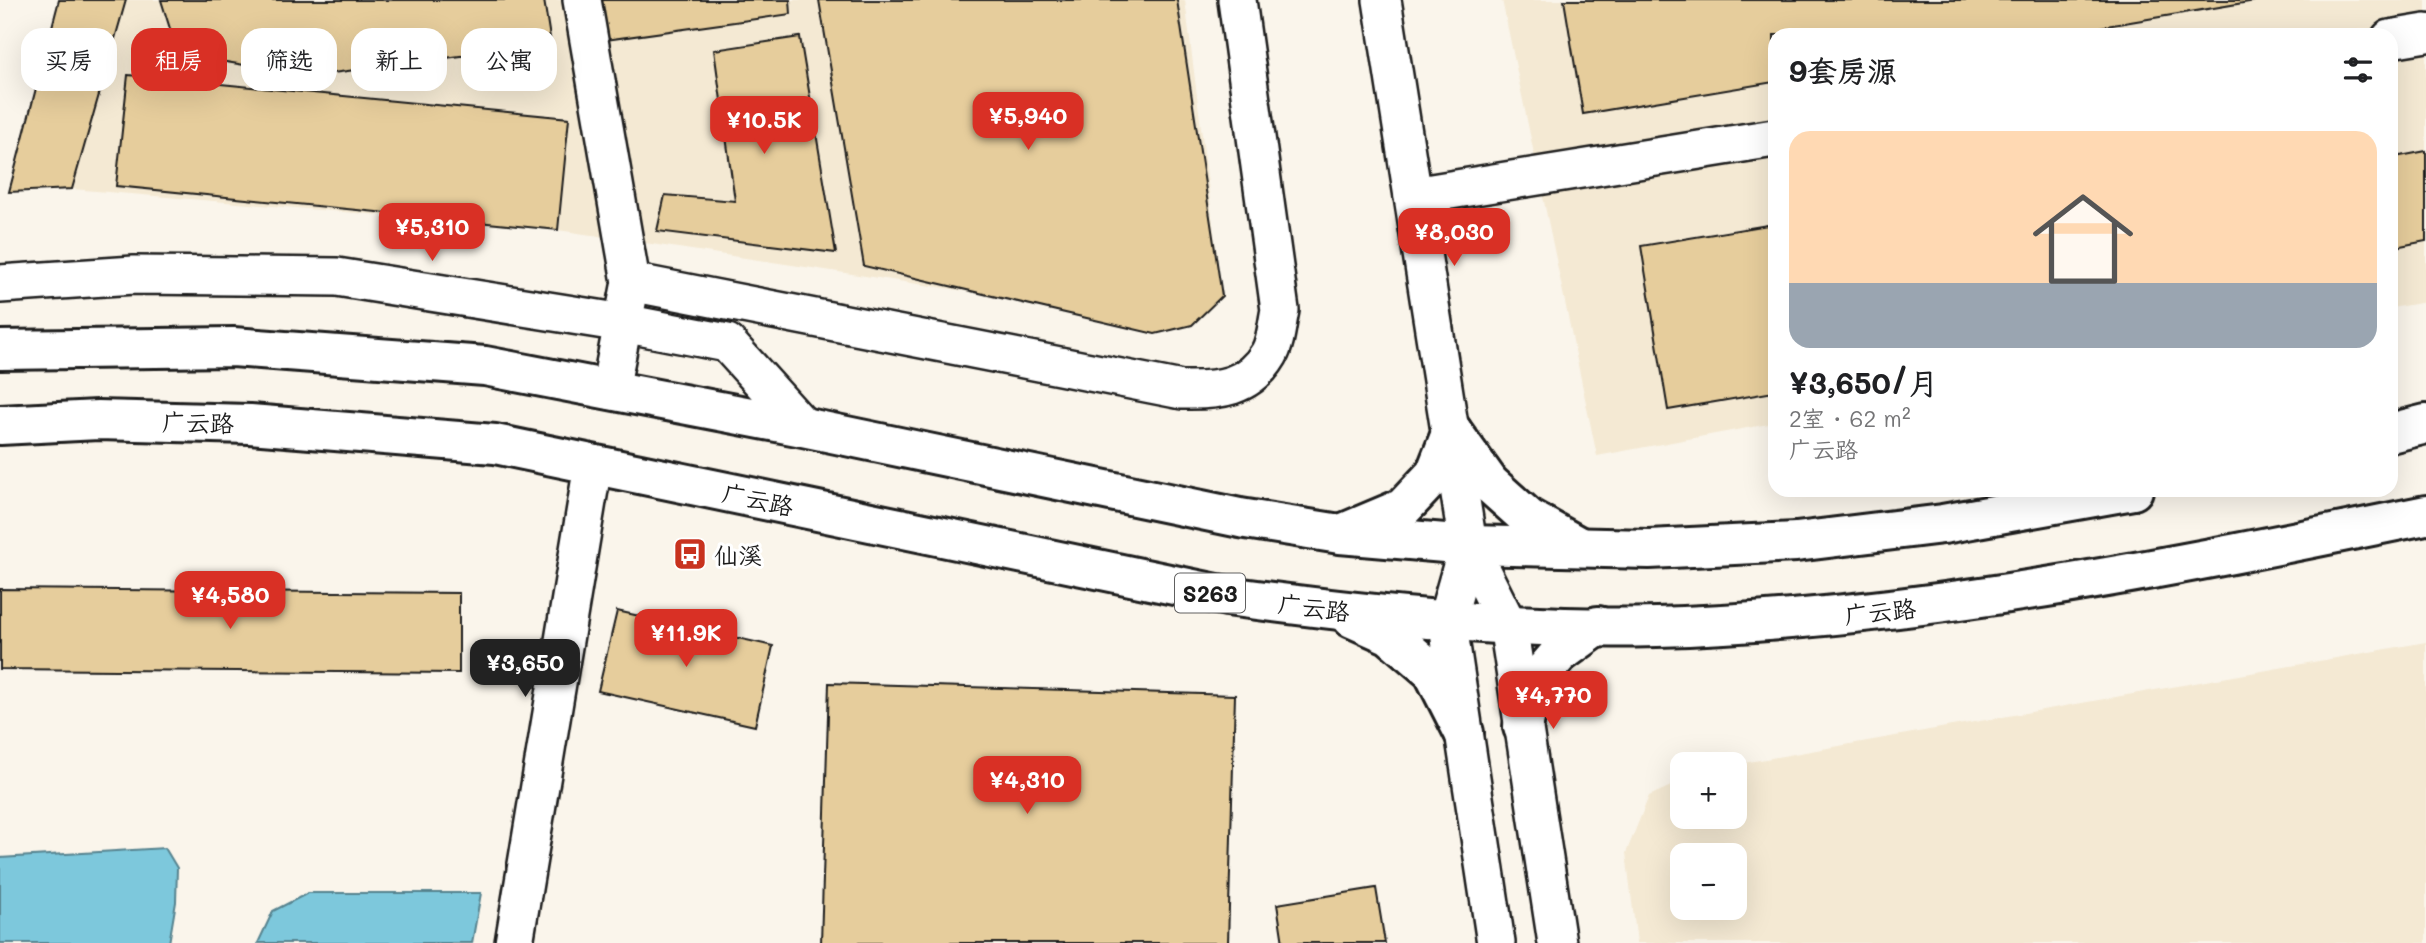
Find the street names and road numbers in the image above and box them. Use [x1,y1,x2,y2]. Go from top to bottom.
street label: 广云路 [162,406,234,438]
street label: 广云路 [720,476,796,522]
road number: S263 [1175,573,1245,612]
street label: 广云路 [1276,587,1352,627]
street label: 广云路 [1843,592,1917,630]

